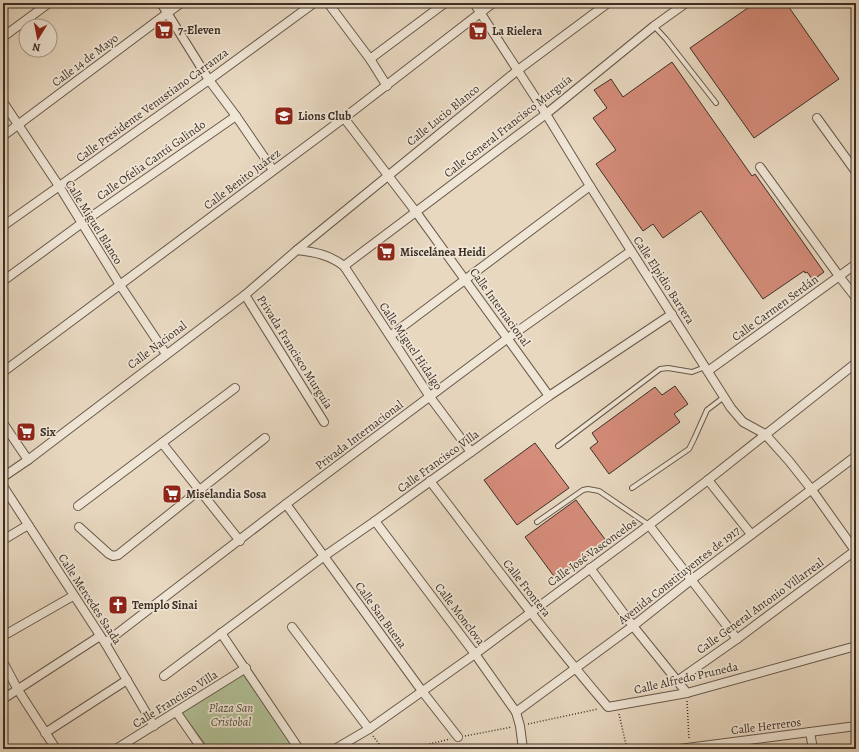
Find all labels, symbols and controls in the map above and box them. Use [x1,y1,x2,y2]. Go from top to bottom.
north arrow [18,18,58,58]
supermarket icon: 7-Eleven [153,19,175,41]
supermarket icon: La Rielera [467,20,489,42]
place label: 7-Eleven [178,22,221,38]
place label: La Rielera [492,23,542,39]
street label: Calle 14 de Mayo [48,30,122,90]
text: N [31,39,42,55]
street label: Calle Presidente Venustiano Carranza [73,44,232,166]
street label: Calle General Francisco Murguía [441,71,576,181]
street label: Calle Lucio Blanco [403,81,483,149]
school or university icon: Lions Club [273,105,295,127]
place label: Lions Club [298,108,351,124]
street label: Calle Ofelia Cantú Galindo [93,116,209,204]
street label: Calle Benito Juárez [200,145,284,213]
street label: Calle Miguel Blanco [62,177,126,267]
street label: Calle Elpidio Barrera [630,233,699,327]
supermarket icon: Miscelánea Heidi [375,241,397,263]
place label: Miscelánea Heidi [400,244,486,260]
street label: Calle Internacional [466,265,534,349]
street label: Calle Carmen Serdán [729,271,822,345]
street label: Privada Francisco Murguía [253,292,337,412]
street label: Calle Miguel Hidalgo [376,299,446,393]
street label: Calle Nacional [124,317,190,373]
street label: Privada Internacional [312,397,406,473]
supermarket icon: Six [15,421,37,443]
place label: Six [40,424,56,440]
street label: Calle Francisco Villa [394,426,482,496]
supermarket icon: Miselandia Sosa [161,483,183,505]
place label: Miselandia Sosa [186,486,267,502]
street label: Calle José Vasconcelos [544,514,640,590]
street label: Avenida Constituyentes de 1917 [614,522,744,628]
street label: Calle Mercedes Saada [55,551,126,648]
street label: Calle General Antonio Villarreal [693,554,827,658]
street label: Calle Frontera [499,556,555,620]
street label: Calle San Buena [351,579,411,652]
street label: Calle Monclova [431,580,489,649]
church icon: Templo Sinai [107,594,129,616]
place label: Templo Sinai [132,597,198,613]
street label: Calle Alfredo Pruneda [632,658,740,698]
street label: Calle Francisco Villa [129,666,221,732]
park label: Plaza San Cristobal [209,700,253,730]
street label: Calle Herreros [730,714,802,738]

